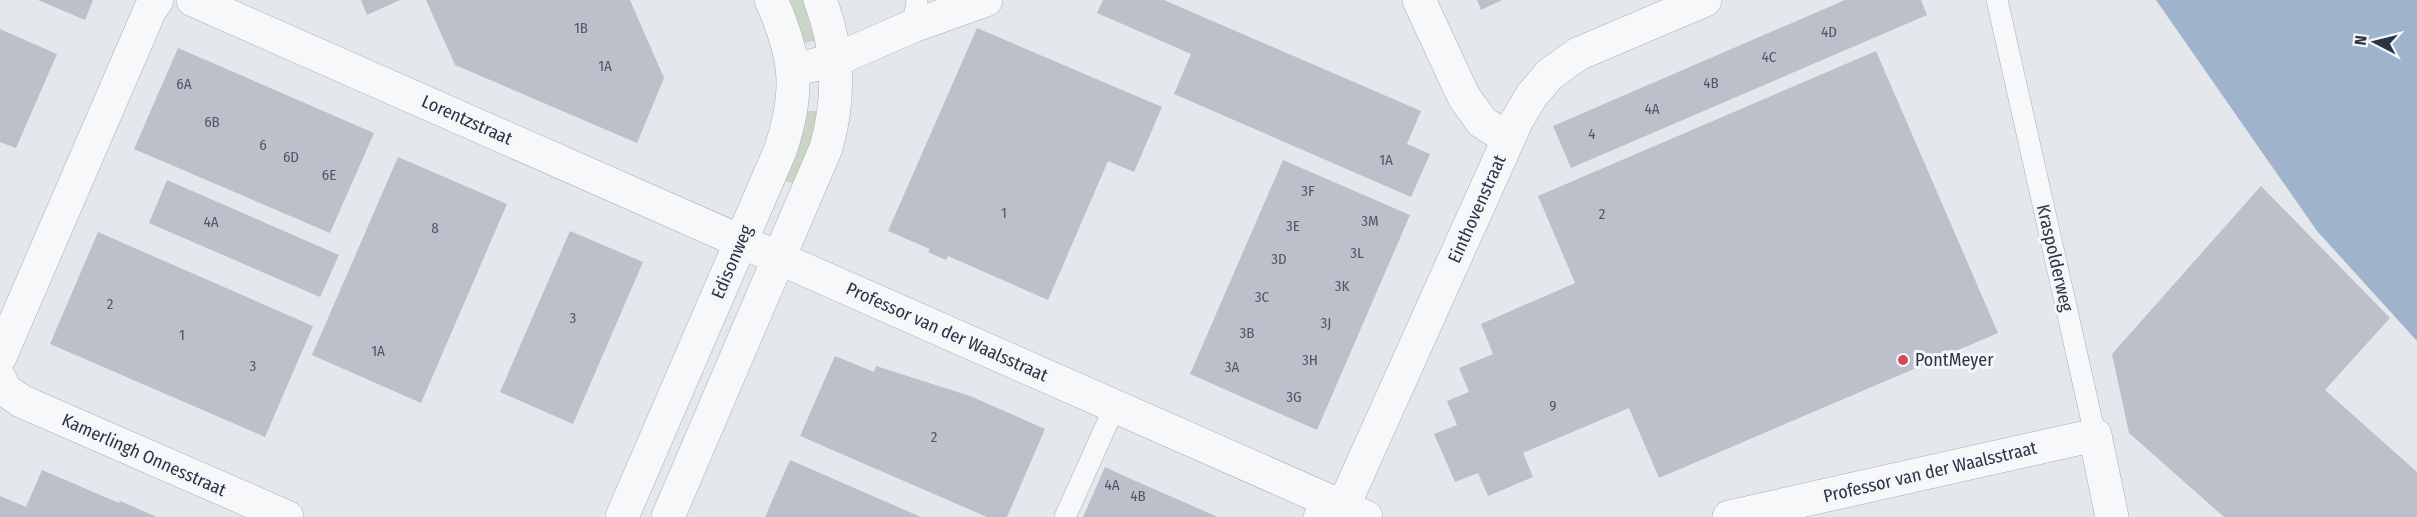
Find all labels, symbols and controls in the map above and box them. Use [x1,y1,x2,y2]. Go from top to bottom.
north arrow [2345,12,2405,72]
house number: 1B [574,19,588,37]
house number: 4D [1821,23,1837,41]
text: N [2351,34,2371,46]
house number: 4C [1762,48,1777,66]
house number: 1A [598,57,612,75]
house number: 4B [1703,74,1719,92]
house number: 6A [176,75,192,93]
street label: Lorentzstraat [418,90,516,150]
house number: 4A [1644,100,1660,118]
house number: 6B [204,113,220,131]
house number: 4 [1588,125,1596,143]
house number: 6 [259,136,267,154]
house number: 6D [283,148,299,166]
house number: 1A [1379,151,1393,169]
street label: Einthovenstraat [1443,151,1511,267]
house number: 6E [322,166,336,184]
house number: 3F [1301,182,1315,200]
street label: Kraspolderweg [2032,202,2078,314]
house number: 1 [1001,204,1007,222]
house number: 2 [1599,205,1606,223]
house number: 3M [1361,212,1379,230]
house number: 4A [203,213,219,231]
house number: 3E [1286,217,1300,235]
house number: 8 [431,219,439,237]
street label: Edisonweg [707,221,758,302]
house number: 3L [1350,244,1364,262]
house number: 3D [1271,250,1287,268]
house number: 3K [1335,277,1349,295]
street label: Professor van der Waalsstraat [843,278,1051,386]
house number: 3C [1255,288,1270,306]
house number: 2 [107,295,114,313]
house number: 3 [570,309,577,327]
house number: 3J [1321,314,1331,332]
house number: 3B [1240,324,1254,342]
house number: 1 [179,326,185,344]
house number: 1A [371,342,385,360]
place label: PontMeyer [1915,349,1994,371]
house number: 3H [1302,351,1318,369]
marker: PontMeyer [1896,353,1910,367]
house number: 3 [250,357,257,375]
house number: 3A [1225,358,1239,376]
house number: 3G [1286,388,1302,406]
house number: 9 [1549,397,1557,415]
street label: Kamerlingh Onnesstraat [58,409,230,501]
house number: 2 [931,428,938,446]
street label: Professor van der Waalsstraat [1821,437,2039,507]
house number: 4A [1104,476,1120,494]
house number: 4B [1130,487,1146,505]

